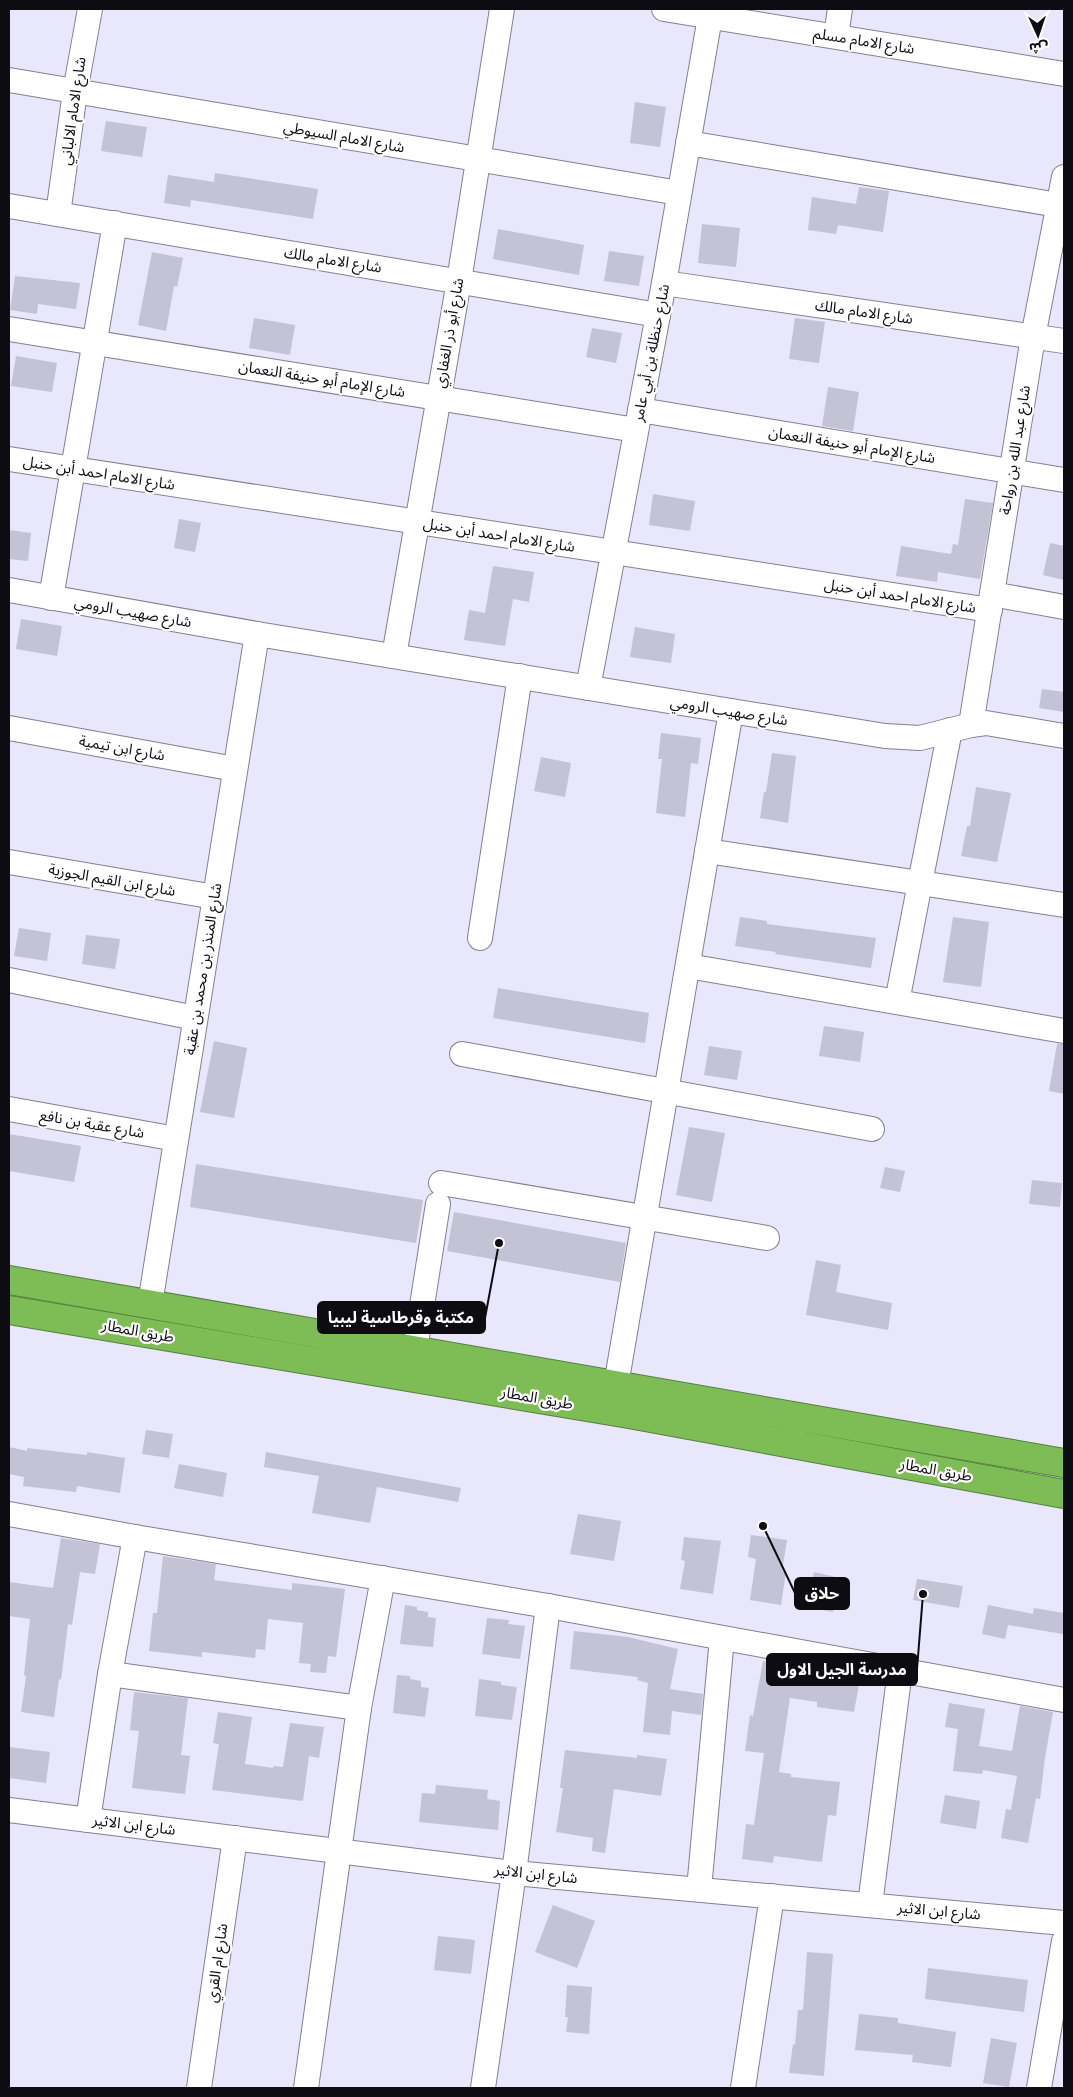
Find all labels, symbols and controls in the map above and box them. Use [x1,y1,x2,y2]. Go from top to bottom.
north arrow [1013,10,1063,60]
street label: شارع الامام مسلم [812,24,916,61]
text: ش [1029,39,1049,56]
street label: شارع الامام الالباني [56,55,93,167]
street label: شارع الامام السيوطي [282,117,406,160]
street label: شارع الامام مالك [283,243,383,280]
street label: شارع أبو ذر الغفاري [430,276,471,390]
street label: شارع حنظلة بن أبي عامر [629,282,676,425]
street label: شارع الامام مالك [814,296,914,331]
street label: شارع الإمام أبو حنيفة النعمان [237,357,407,404]
street label: شارع عبد الله بن رواحة [996,384,1037,517]
street label: شارع الإمام أبو حنيفة النعمان [767,423,937,470]
street label: شارع الامام احمد أبن حنبل [21,452,176,497]
street label: شارع الامام احمد أبن حنبل [421,514,576,559]
street label: شارع الامام احمد أبن حنبل [822,575,977,620]
street label: شارع صهيب الرومي [72,593,193,634]
street label: شارع صهيب الرومي [668,693,789,732]
street label: شارع ابن تيمية [77,732,167,767]
street label: شارع ابن القيم الجوزية [46,860,177,903]
street label: شارع المنذر بن محمد بن عقبة [180,881,229,1057]
street label: شارع عقبة بن نافع [38,1106,146,1145]
callout: مكتبة وقرطاسية ليبيا [318,1302,485,1333]
text: مكتبة وقرطاسية ليبيا [328,1308,474,1327]
street label: طريق المطار [100,1316,175,1347]
street label: طريق المطار [499,1383,574,1414]
street label: طريق المطار [898,1455,973,1486]
callout: حلاق [795,1578,849,1609]
text: حلاق [805,1584,839,1603]
callout: مدرسة الجيل الاول [767,1654,917,1685]
text: مدرسة الجيل الاول [777,1660,907,1679]
street label: شارع ابن الاثير [90,1811,177,1842]
street label: شارع ابن الاثير [492,1861,579,1890]
street label: شارع ابن الاثير [895,1898,982,1927]
street label: شارع ام القري [203,1922,234,2004]

